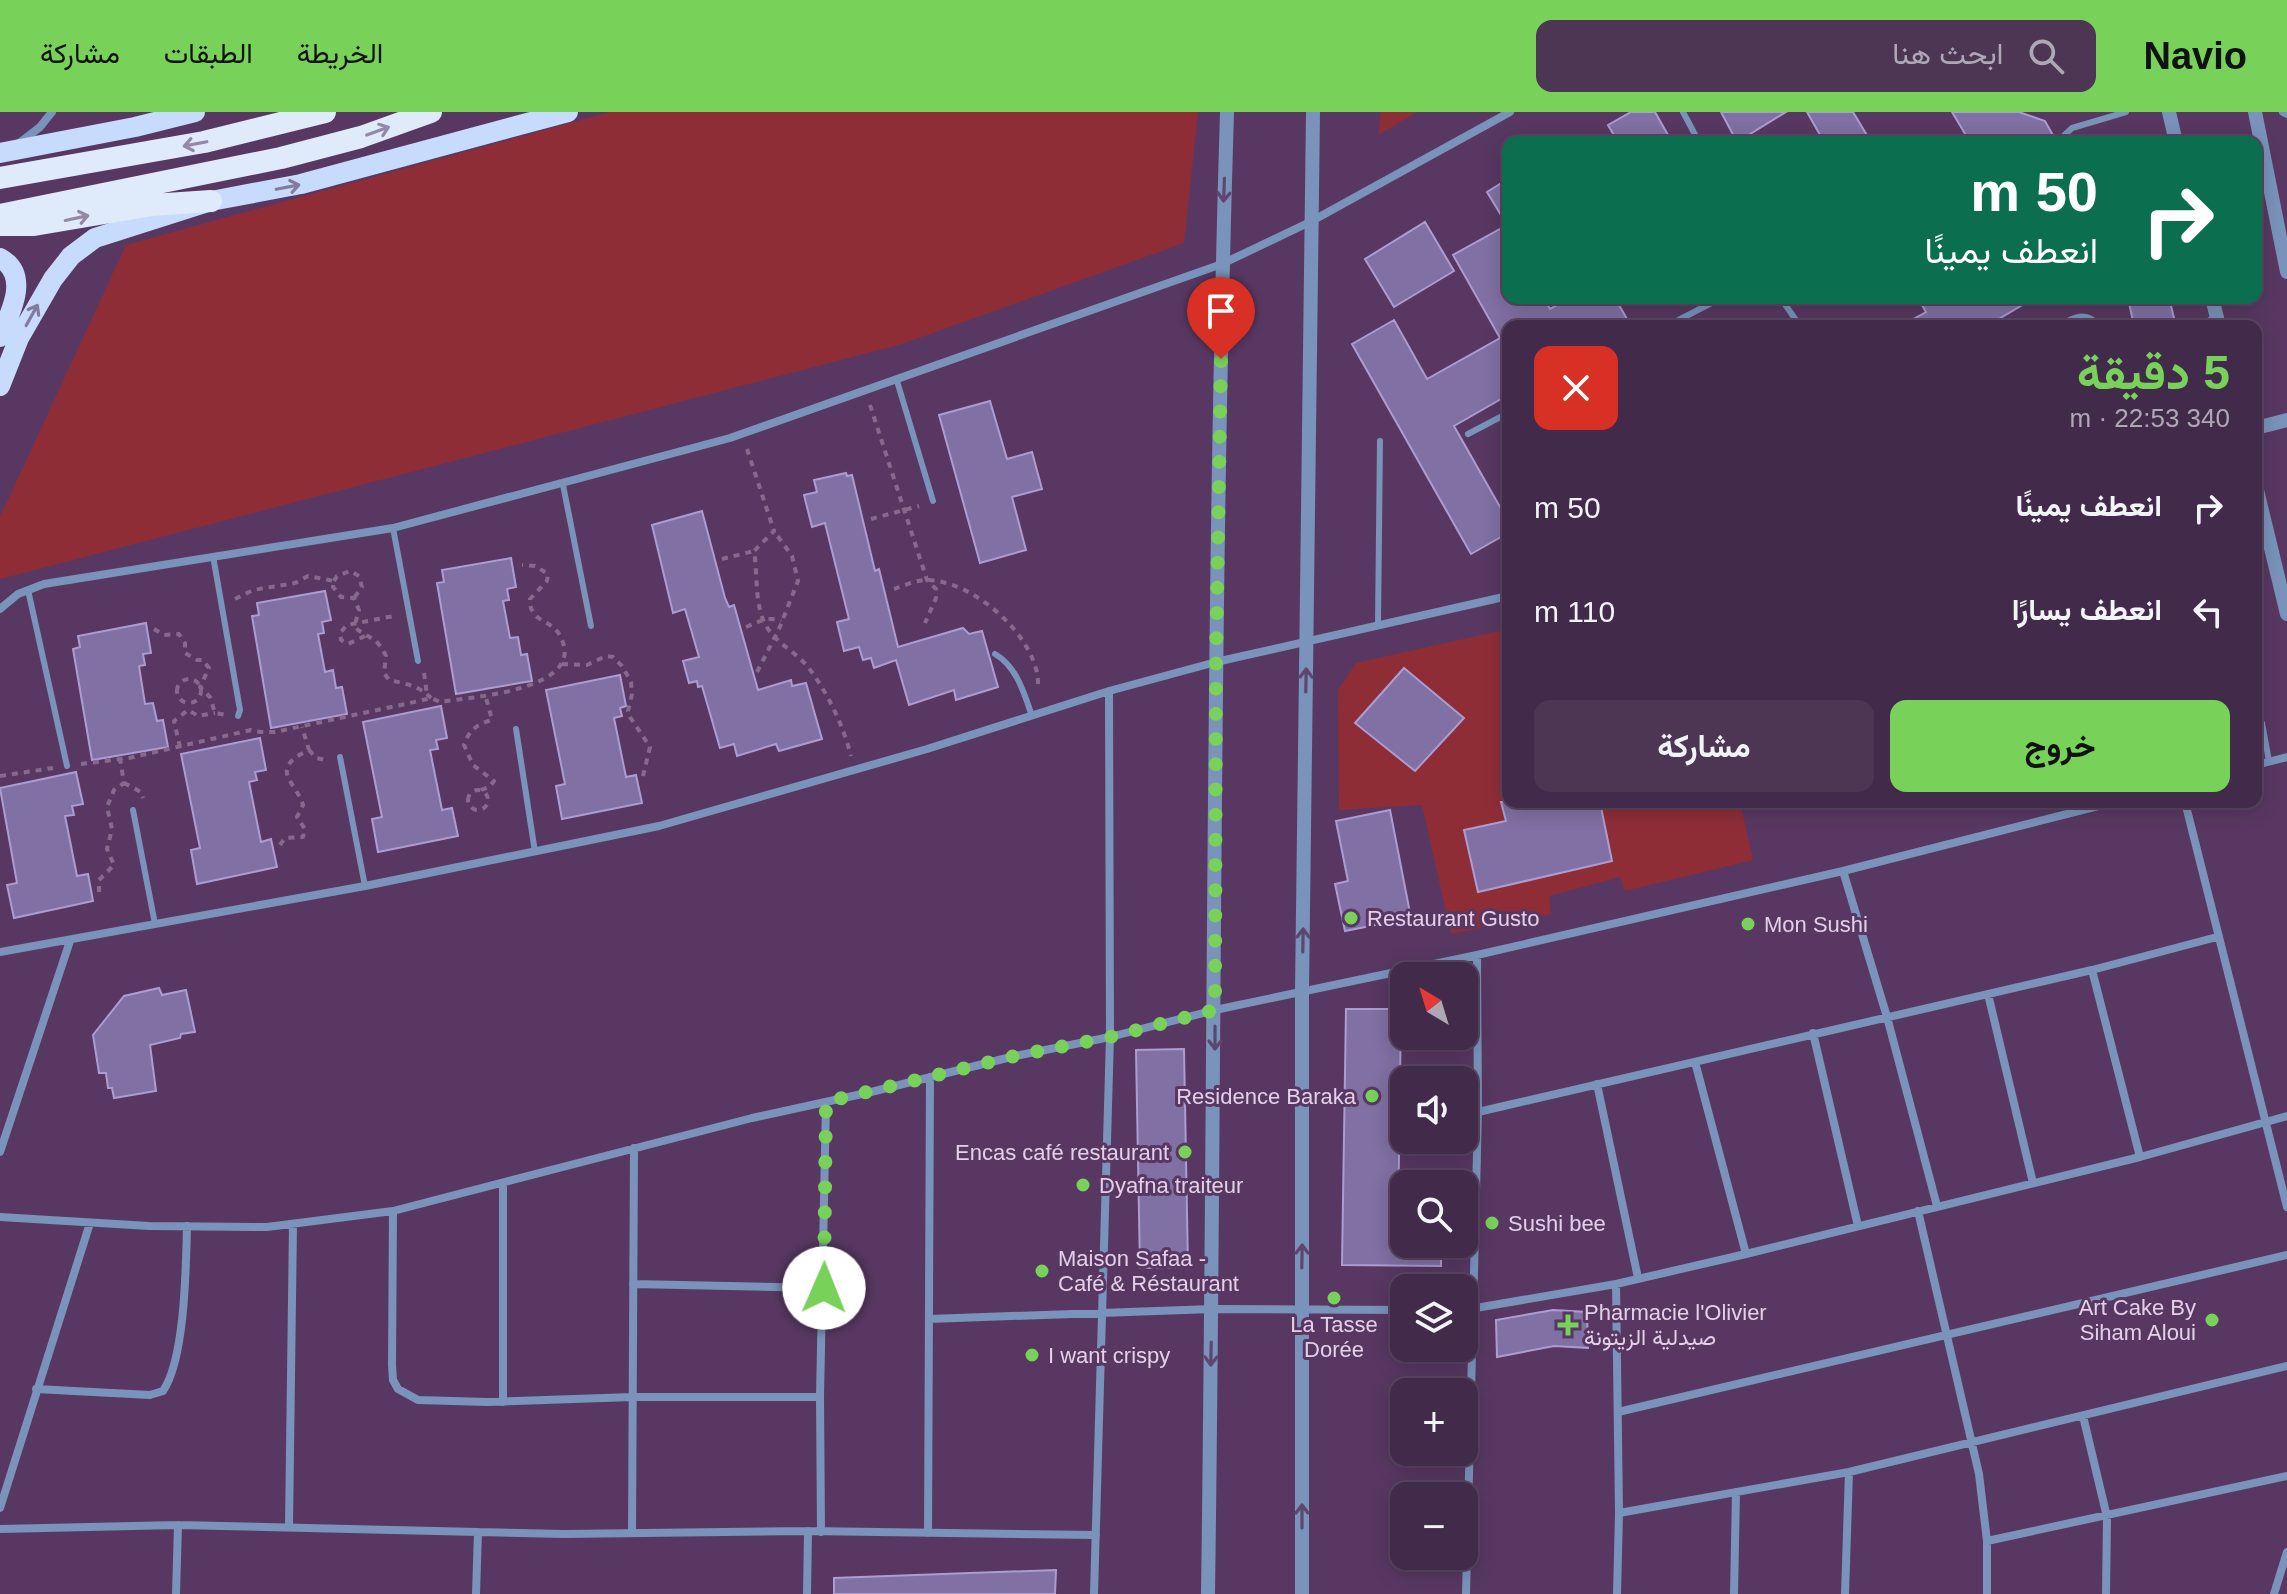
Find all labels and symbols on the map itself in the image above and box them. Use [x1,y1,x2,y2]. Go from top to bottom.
one-way arrow [366,123,390,137]
one-way arrow [183,137,209,152]
one-way arrow [1217,176,1232,203]
one-way arrow [274,178,300,193]
one-way arrow [64,210,90,225]
pin [1187,277,1255,359]
one-way arrow [24,304,40,327]
one-way arrow [1298,667,1313,694]
place label: Restaurant Gusto [1367,906,1539,931]
marker: Restaurant Gusto [1342,909,1360,927]
place label: Mon Sushi [1764,912,1868,937]
marker: Mon Sushi [1739,915,1757,933]
one-way arrow [1295,927,1311,954]
north arrow [1390,962,1478,1050]
one-way arrow [1207,1024,1223,1051]
place label: Residence Baraka [1176,1084,1357,1109]
marker: Residence Baraka [1363,1087,1381,1105]
place label: Encas café restaurant [955,1140,1169,1165]
marker: Encas café restaurant [1176,1143,1194,1161]
place label: Dyafna traiteur [1099,1173,1243,1198]
marker: Dyafna traiteur [1074,1176,1092,1194]
place label: Sushi bee [1508,1211,1606,1236]
marker: Sushi bee [1483,1214,1501,1232]
one-way arrow [1295,1243,1310,1270]
position arrow [782,1246,866,1330]
place label: Maison Safaa - Café & Réstaurant [1058,1246,1239,1296]
marker: Maison Safaa - Café & Réstaurant [1033,1262,1051,1280]
marker: La Tasse Dorée [1325,1289,1343,1307]
place label: Art Cake By Siham Aloui [2079,1295,2196,1345]
place label: Pharmacie l'Olivier صيدلية الزيتونة [1584,1300,1767,1351]
marker: Art Cake By Siham Aloui [2203,1311,2221,1329]
place label: La Tasse Dorée [1290,1312,1378,1362]
marker: Pharmacie l'Olivier صيدلية الزيتونة [1559,1316,1577,1334]
one-way arrow [1203,1340,1219,1367]
place label: I want crispy [1048,1343,1170,1368]
marker: I want crispy [1023,1346,1041,1364]
one-way arrow [1294,1503,1310,1530]

